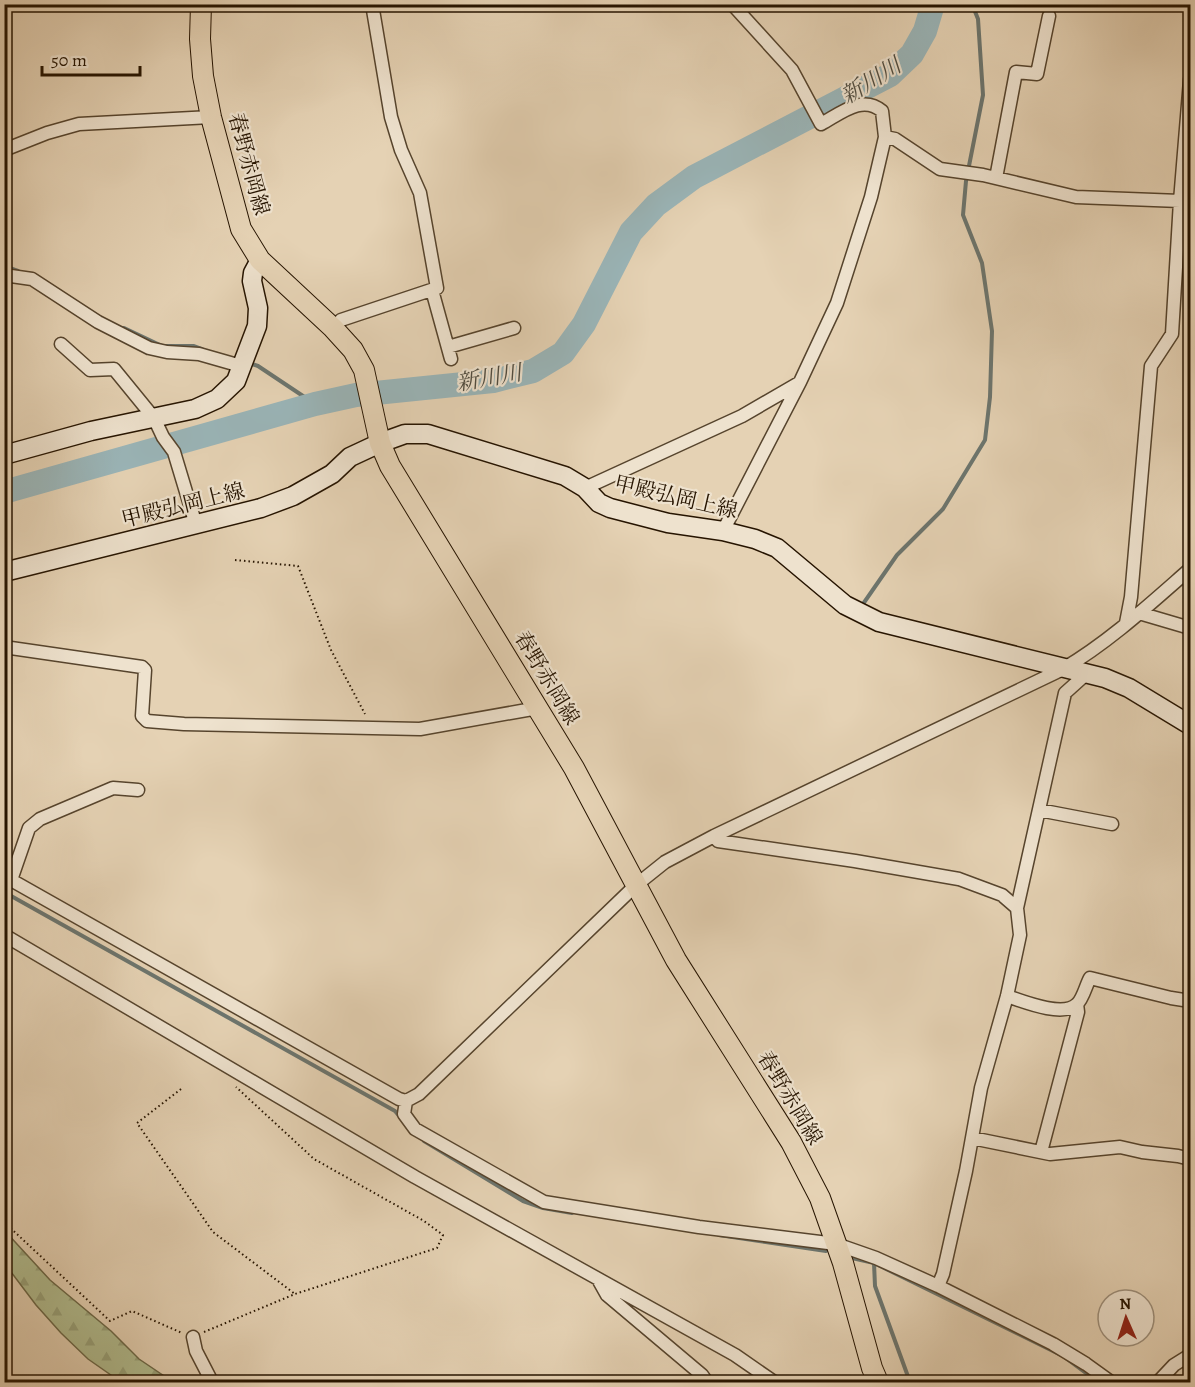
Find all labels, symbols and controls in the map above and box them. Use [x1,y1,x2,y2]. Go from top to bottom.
scale bar [42,39,140,77]
text: 50 m [51,48,87,72]
water label: 新川川 [835,50,909,111]
street label: 春野赤岡線 [222,110,276,218]
water label: 新川川 [454,357,526,399]
street label: 甲殿弘岡上線 [611,469,741,525]
street label: 甲殿弘岡上線 [118,476,248,534]
street label: 春野赤岡線 [508,626,586,730]
street label: 春野赤岡線 [751,1046,829,1150]
north arrow [1096,1288,1156,1348]
text: N [1119,1293,1132,1315]

